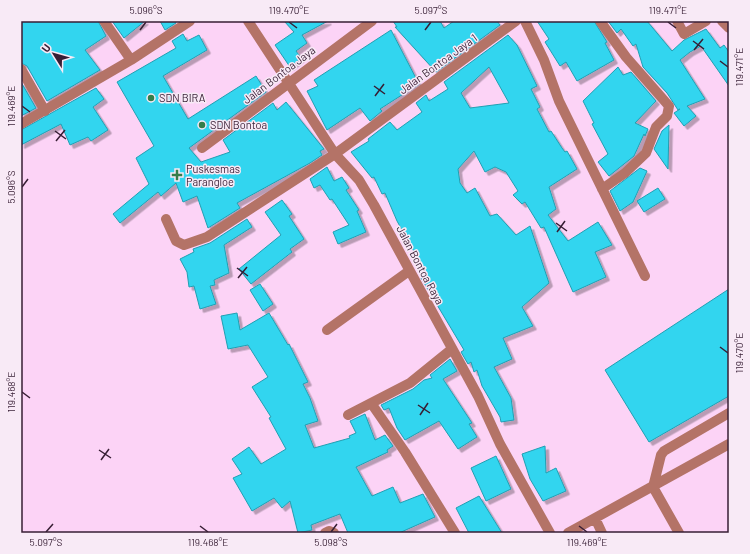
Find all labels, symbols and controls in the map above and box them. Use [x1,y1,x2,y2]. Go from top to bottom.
text: 5.096°S [129,4,163,16]
text: 119.470°E [269,4,309,16]
text: 5.097°S [415,4,448,16]
text: 119.471°E [649,4,687,16]
street label: Jalan Bontoa Jaya 1 [396,31,479,96]
north arrow [34,34,74,74]
text: U [38,41,53,54]
street label: Jalan Bontoa Jaya [240,43,317,106]
text: 119.471°E [733,48,745,86]
text: 119.469°E [5,86,17,126]
place label: SDN BIRA [159,91,206,104]
marker: SDN BIRA [146,93,156,103]
place label: SDN Bontoa [210,118,267,131]
marker: SDN Bontoa [197,120,207,130]
place label: Puskesmas Parangloe [186,162,240,188]
marker: Puskesmas Parangloe [171,169,183,181]
text: 5.096°S [5,170,17,204]
street label: Jalan Bontoa Raya [394,223,447,306]
text: 119.470°E [733,333,745,373]
text: 119.468°E [5,372,17,412]
text: 5.097°S [30,536,63,548]
text: 119.468°E [188,536,228,548]
text: 5.098°S [314,536,348,548]
text: 119.469°E [567,536,607,548]

